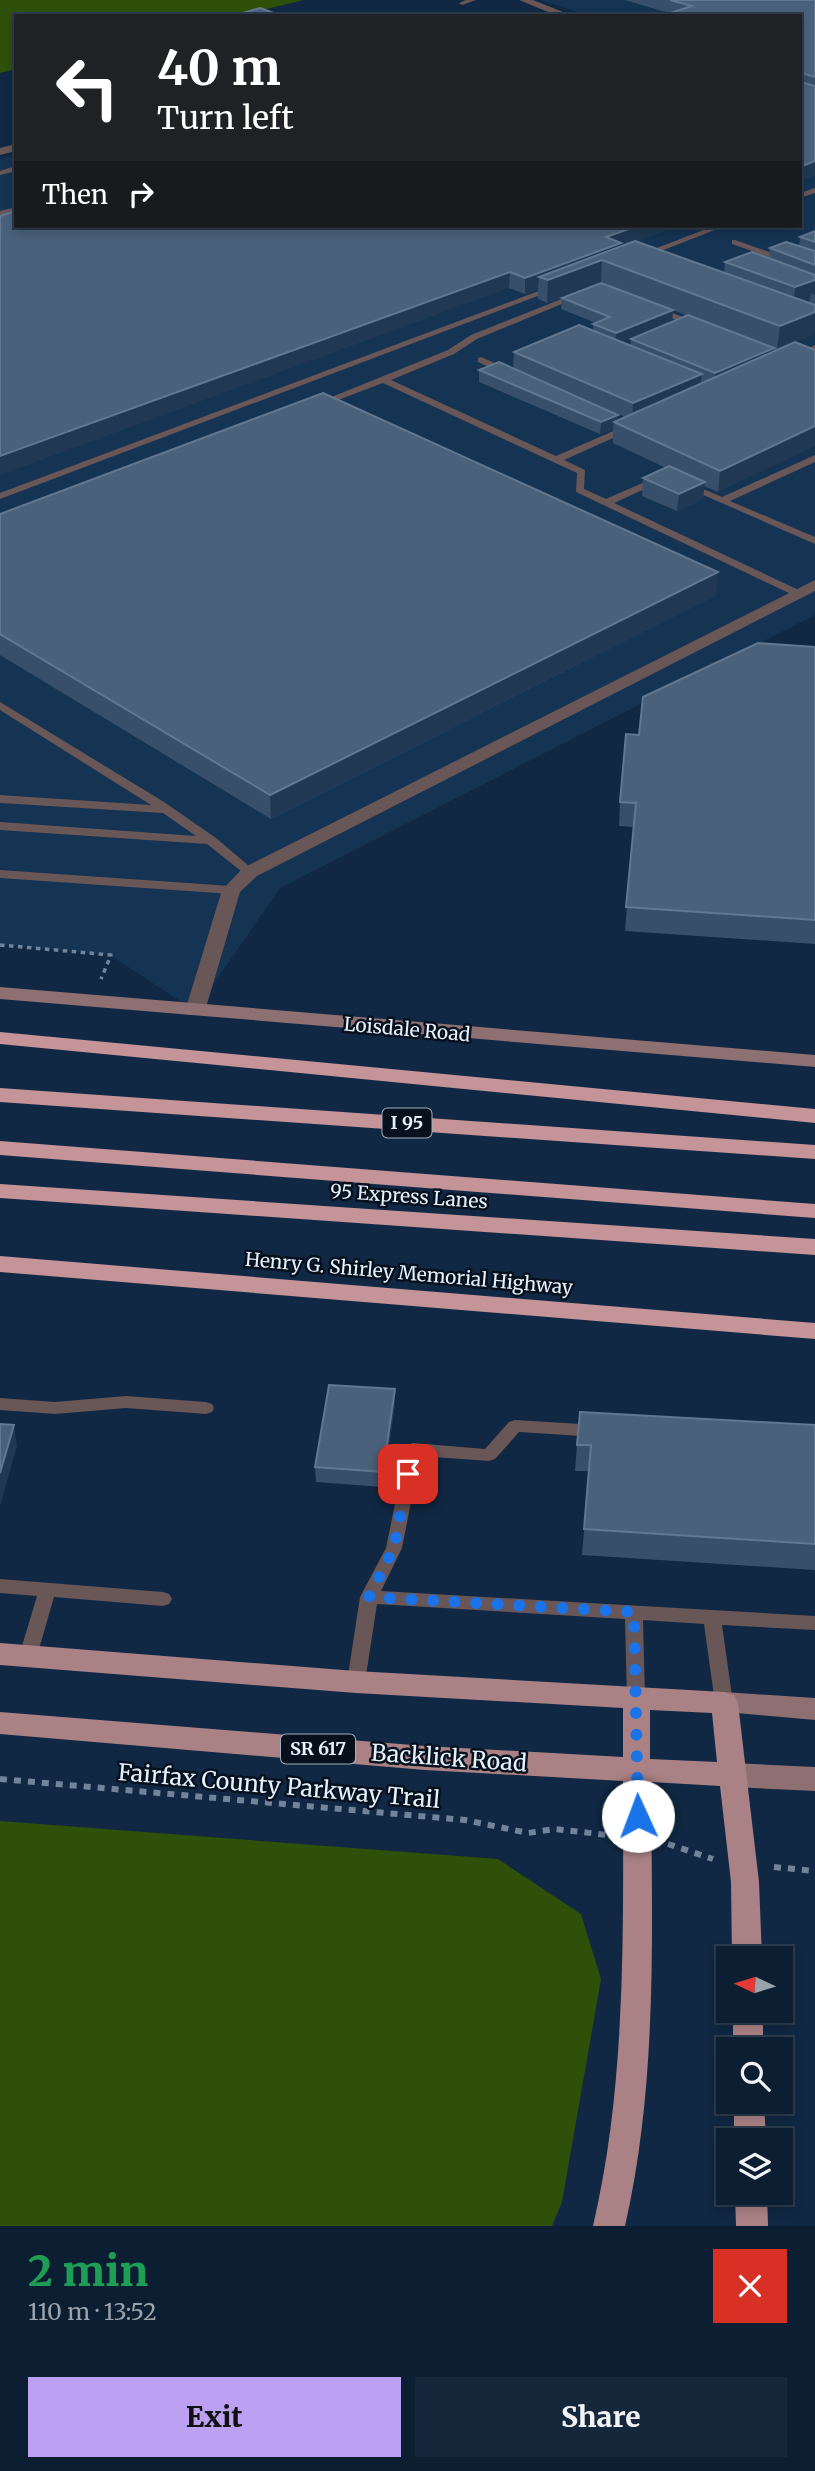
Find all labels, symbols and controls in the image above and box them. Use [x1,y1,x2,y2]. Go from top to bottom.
text: 40 m [157,37,281,98]
icon: left [42,42,133,133]
text: Turn left [157,98,294,138]
icon: right [122,175,160,213]
text: Then [42,178,108,211]
street label: Loisdale Road [343,1012,471,1046]
road number: I 95 [382,1108,432,1138]
street label: 95 Express Lanes [329,1179,489,1213]
street label: Henry G. Shirley Memorial Highway [244,1247,574,1299]
pin [378,1444,438,1504]
icon: arrive [389,1455,427,1493]
road number: SR 617 [281,1734,355,1764]
street label: Backlick Road [370,1738,528,1777]
street label: Fairfax County Parkway Trail [117,1757,441,1814]
position arrow [601,1779,675,1853]
north arrow [716,1946,793,2023]
map controls [716,1946,793,2205]
button: search [716,2037,793,2114]
button: layers [716,2128,793,2205]
text: 2 min [28,2245,148,2297]
button: close [713,2249,787,2323]
text: 110 m · 13:52 [28,2297,157,2326]
button: Exit [28,2377,401,2457]
button: Share [415,2377,787,2457]

